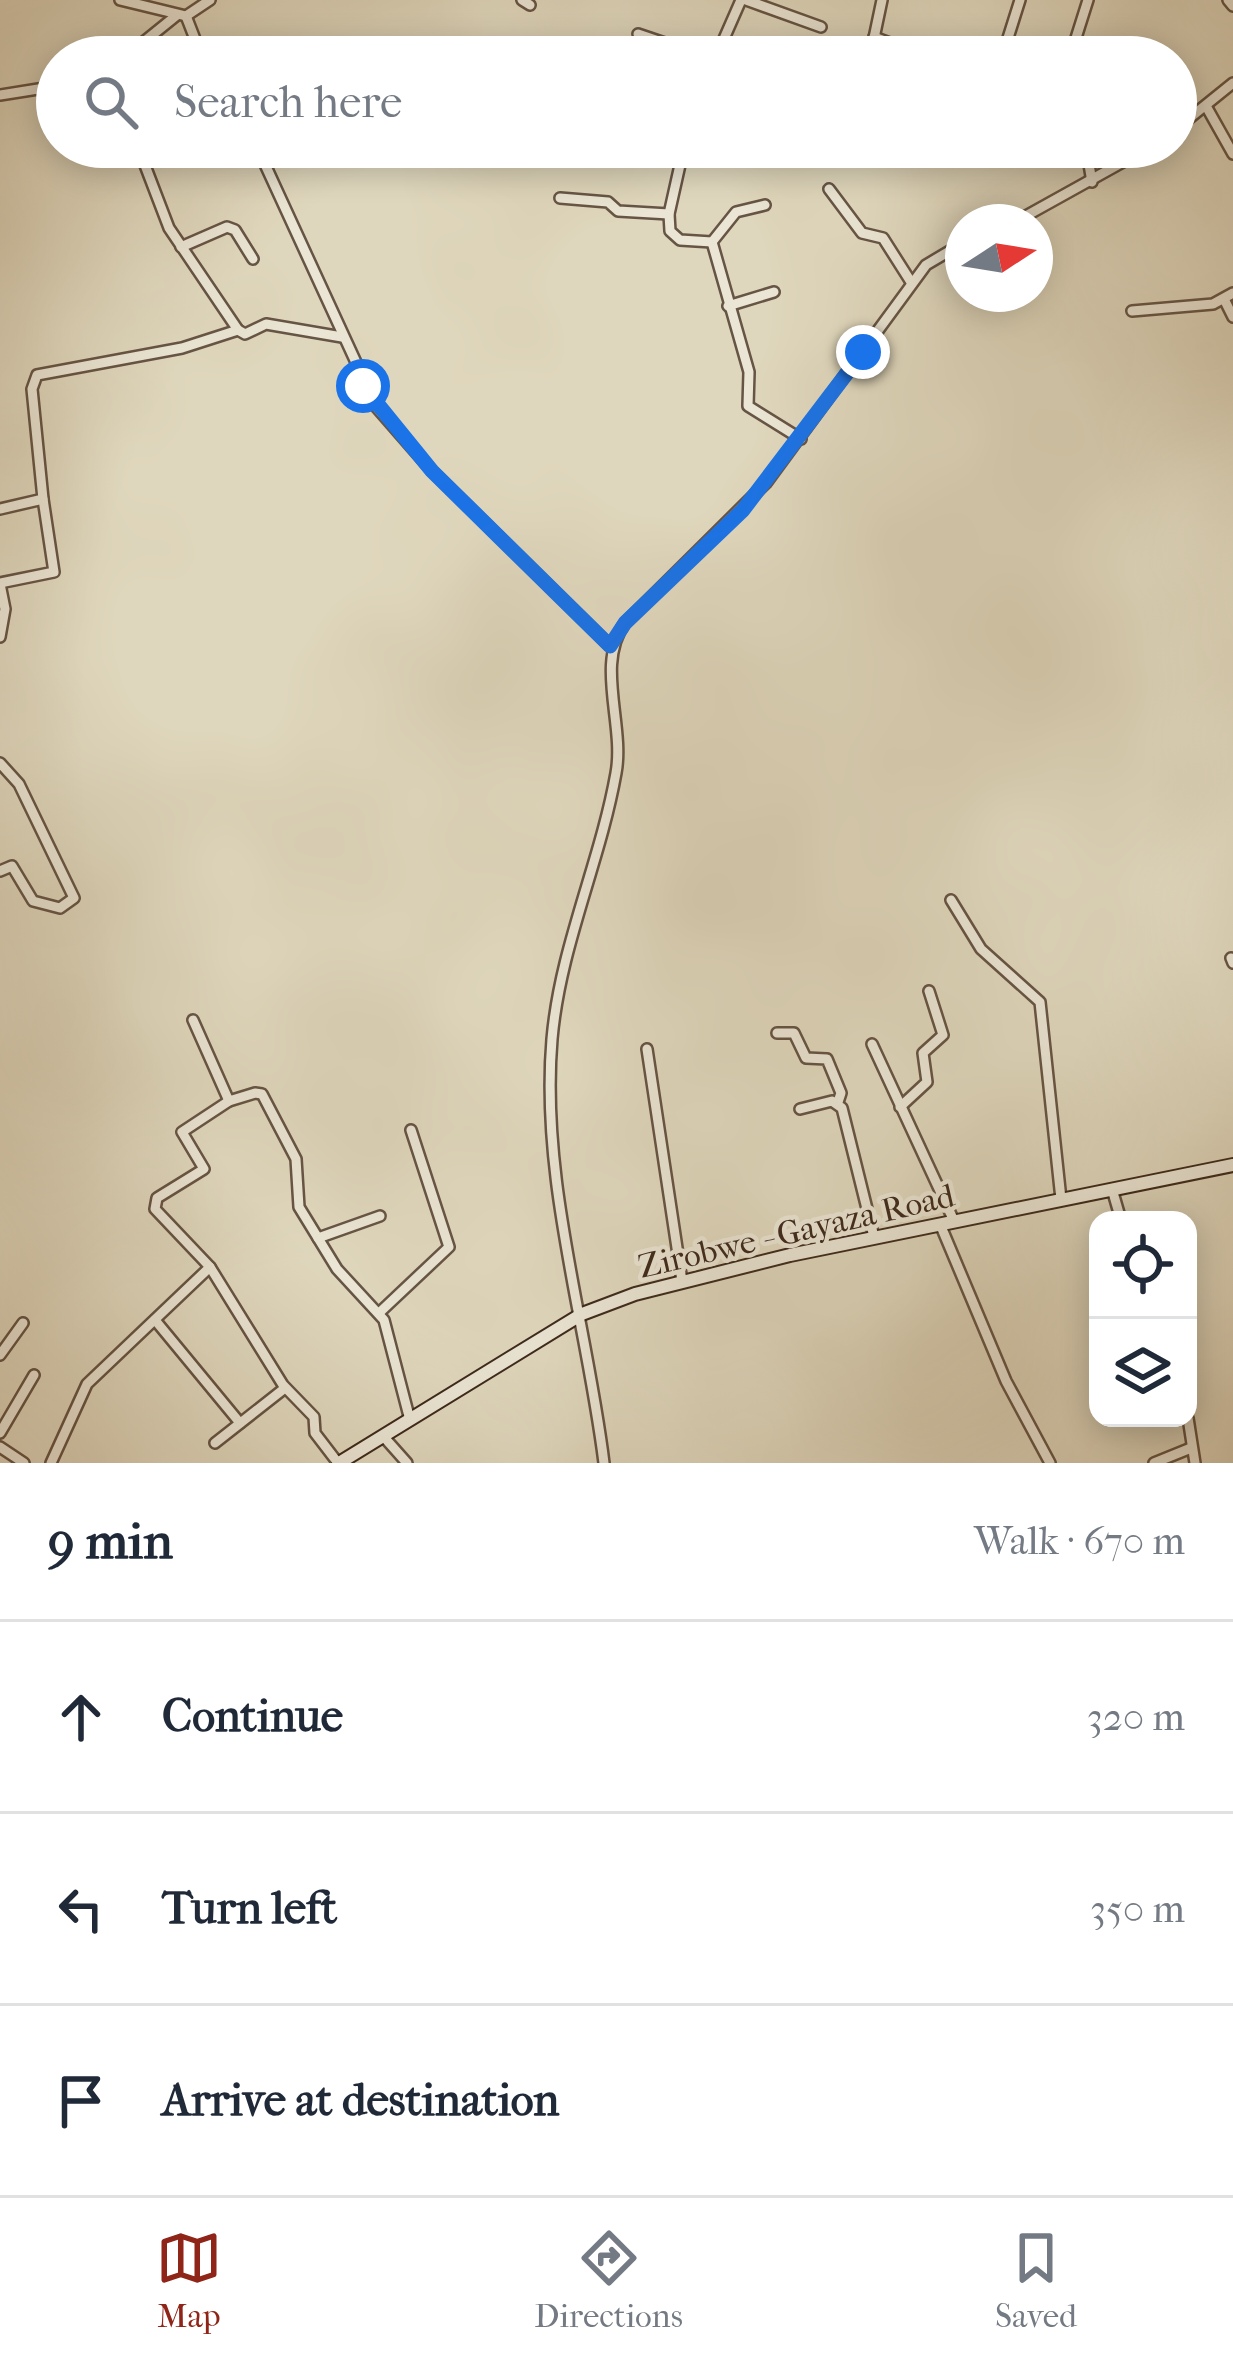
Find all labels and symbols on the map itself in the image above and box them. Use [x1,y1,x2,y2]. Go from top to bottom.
north arrow [945,204,1053,312]
route end [836,325,890,379]
route start [336,359,390,413]
street label: Zirobwe - Gayaza Road [635,1176,959,1287]

